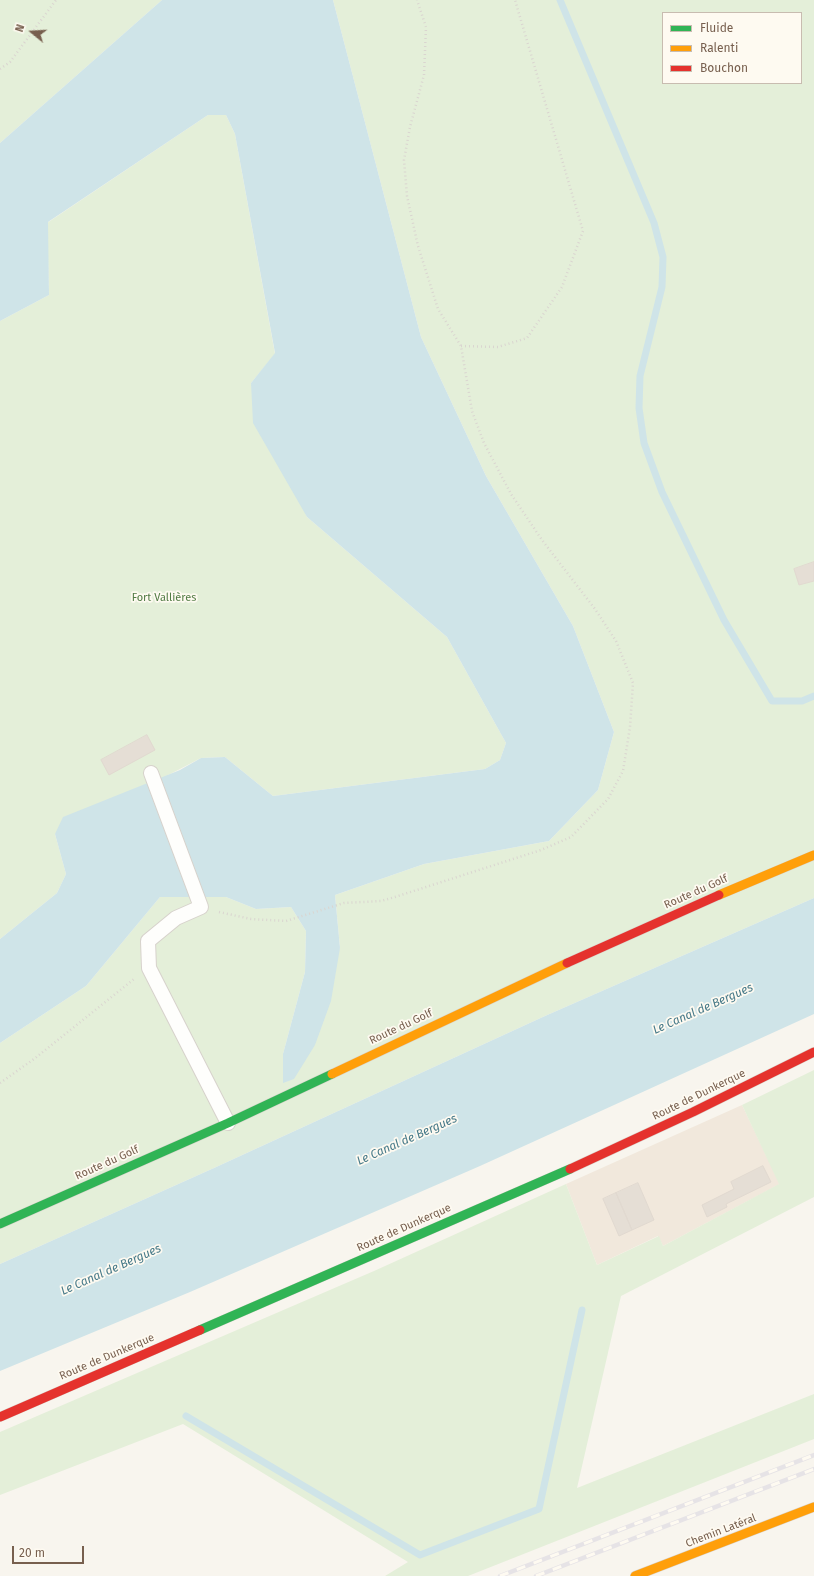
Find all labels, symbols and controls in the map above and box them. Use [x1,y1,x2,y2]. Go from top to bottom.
north arrow [12,12,52,52]
legend [662,12,802,84]
text: Fluide [700,21,733,35]
text: N [13,23,27,34]
text: Ralenti [700,41,738,55]
text: Bouchon [700,61,748,75]
park label: Fort Vallières [132,591,196,605]
street label: Route du Golf [662,872,730,912]
water label: Le Canal de Bergues [651,980,755,1038]
street label: Route du Golf [367,1007,435,1047]
street label: Route de Dunkerque [650,1067,748,1123]
water label: Le Canal de Bergues [355,1111,459,1169]
street label: Route du Golf [73,1143,141,1183]
street label: Route de Dunkerque [355,1201,453,1255]
water label: Le Canal de Bergues [59,1241,163,1299]
street label: Route de Dunkerque [58,1331,156,1383]
street label: Chemin Latéral [684,1511,758,1551]
scale bar [14,1538,86,1564]
text: 20 m [19,1546,45,1560]

